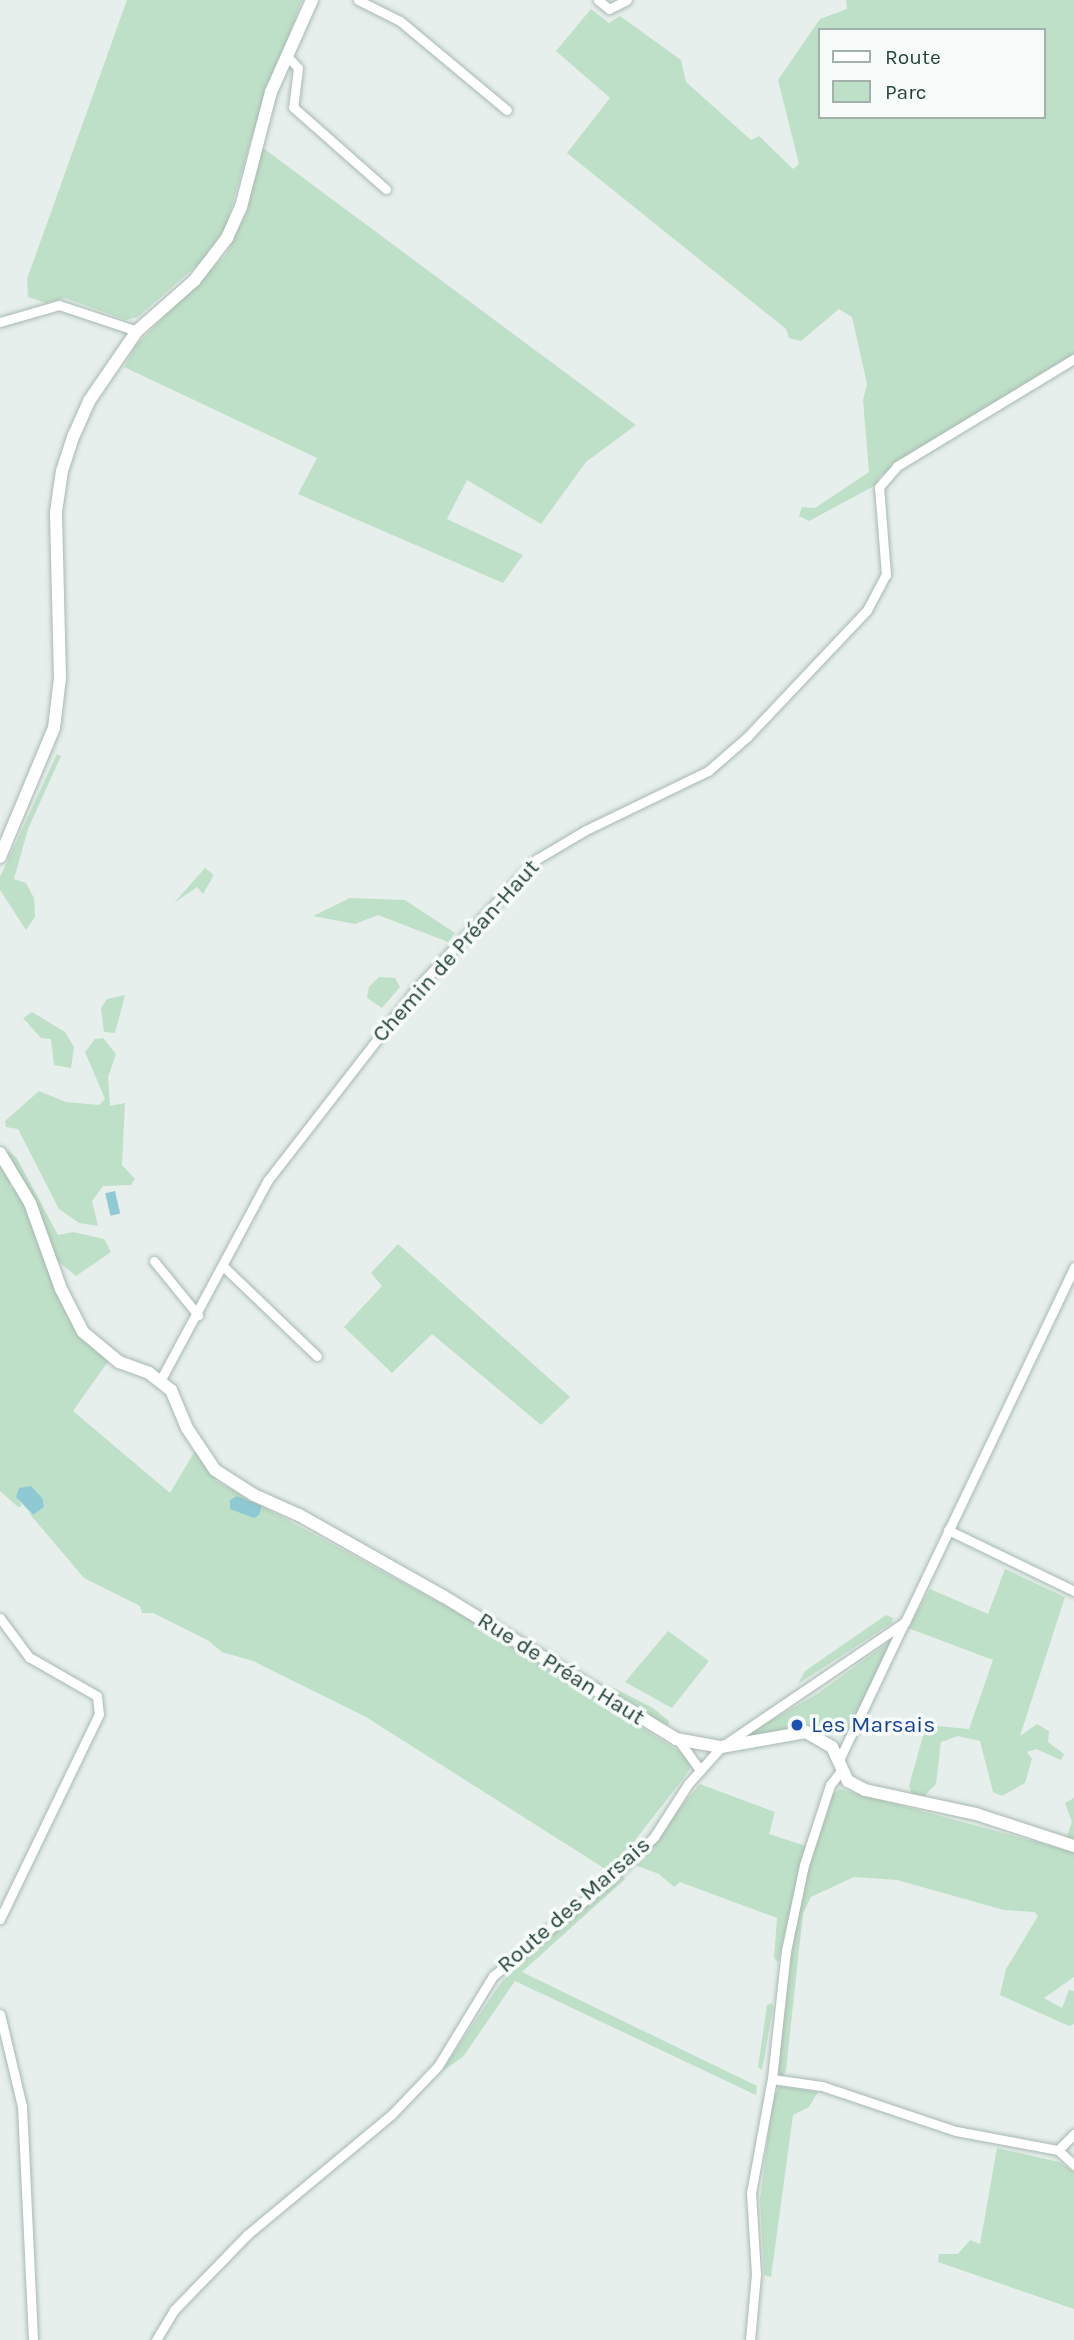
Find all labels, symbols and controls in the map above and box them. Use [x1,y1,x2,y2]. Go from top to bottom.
legend [818,28,1046,119]
text: Route [885,45,941,69]
text: Parc [885,80,927,104]
street label: Chemin de Préan-Haut [367,854,545,1048]
street label: Rue de Préan Haut [472,1607,650,1731]
place label: Les Marsais [811,1711,935,1739]
marker: Les Marsais [789,1717,805,1733]
street label: Route des Marsais [492,1831,656,1979]

